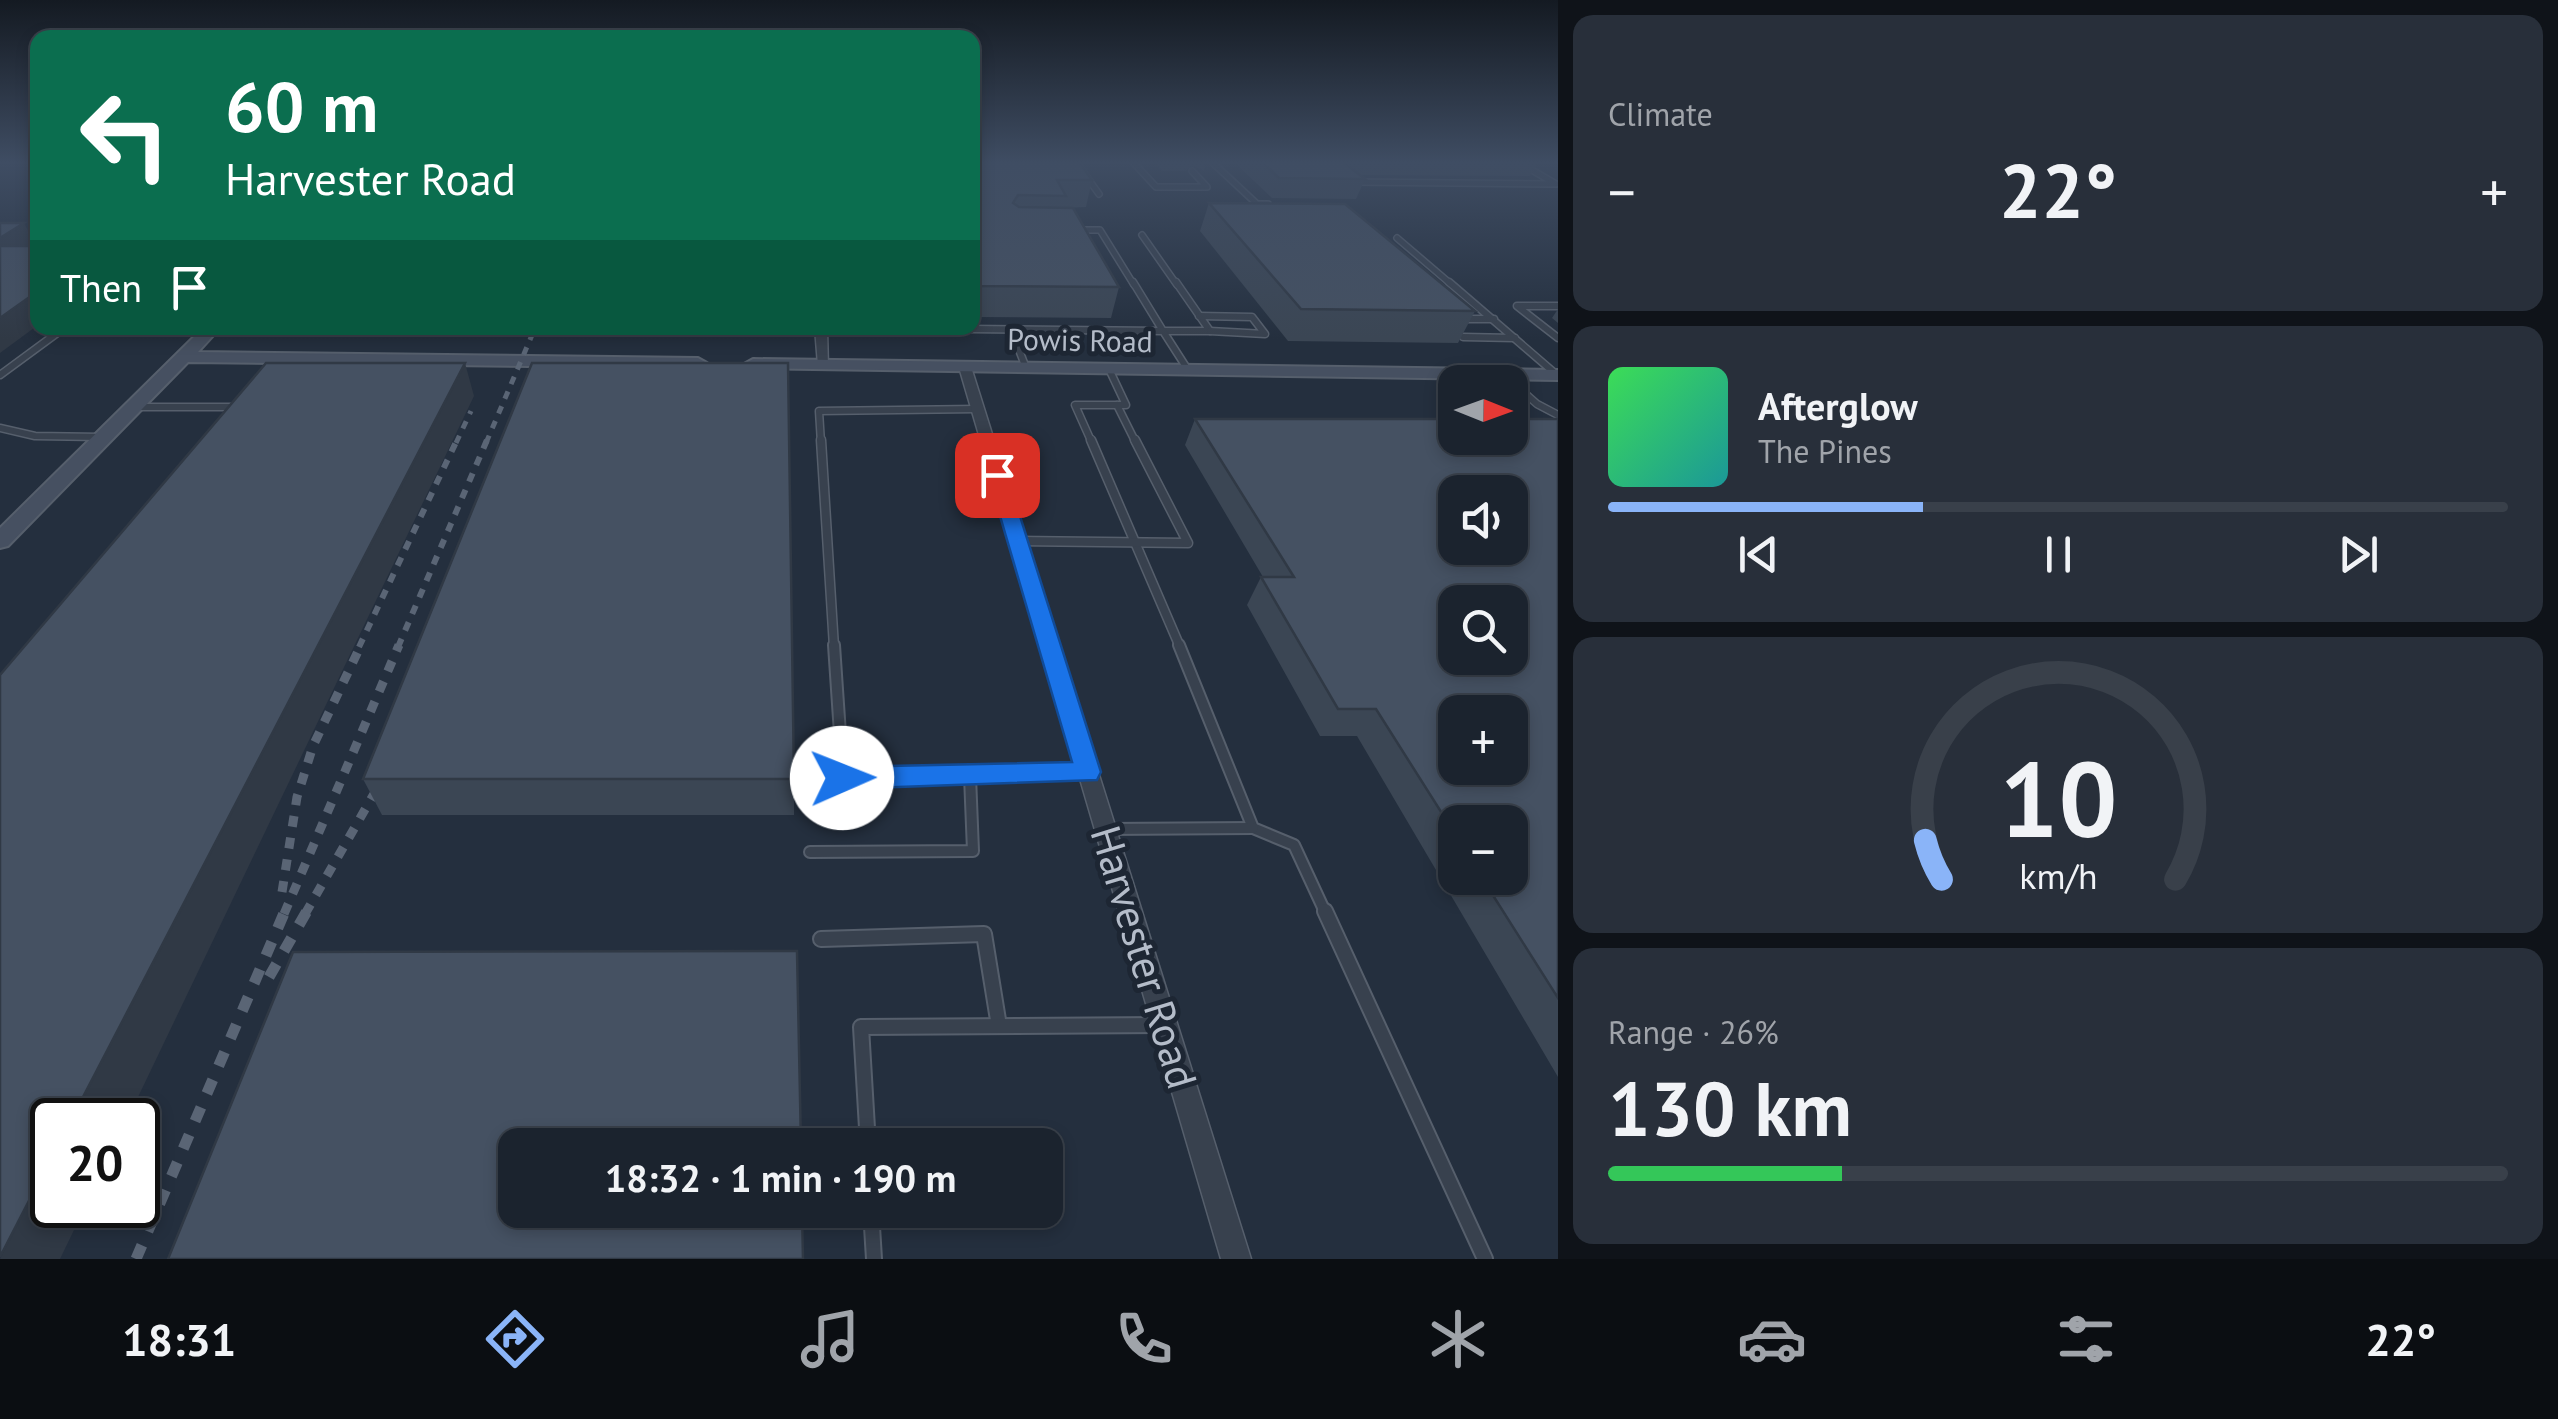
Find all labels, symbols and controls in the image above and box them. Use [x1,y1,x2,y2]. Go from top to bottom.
text: 60 m [225,61,378,151]
icon: left [60,70,190,200]
text: Climate [1608,93,1713,135]
text: 22° [1999,142,2117,239]
text: Harvester Road [225,149,516,207]
text: − [1608,156,1636,227]
text: + [2480,156,2508,227]
icon: arrive [162,260,217,315]
text: Then [60,263,142,312]
street label: Powis Road [1007,319,1153,360]
north arrow [1438,365,1528,455]
map controls [1438,365,1528,895]
text: Afterglow [1758,381,1918,430]
text: The Pines [1758,430,1892,472]
pin [955,433,1040,518]
icon: arrive [970,448,1025,503]
button: sound [1438,475,1528,565]
icon: previous [1731,527,1786,582]
icon: pause [2031,527,2086,582]
icon: next [2331,527,2386,582]
button: search [1438,585,1528,675]
button: + [1438,695,1528,785]
position arrow [790,726,894,830]
text: 10 [1999,731,2117,866]
button: − [1438,805,1528,895]
street label: Harvester Road [1078,819,1210,1095]
text: km/h [2019,853,2097,899]
text: Range · 26% [1608,1011,1779,1053]
text: 130 km [1608,1060,1852,1157]
speed limit sign: 20 [30,1098,160,1228]
text: 18:32 · 1 min · 190 m [605,1153,956,1202]
icon: directions [480,1304,550,1374]
icon: music [795,1304,865,1374]
icon: phone [1109,1304,1179,1374]
icon: climate [1423,1304,1493,1374]
icon: car [1737,1304,1807,1374]
icon: filters [2051,1304,2121,1374]
text: 18:31 [122,1310,236,1368]
text: 22° [2365,1310,2436,1368]

